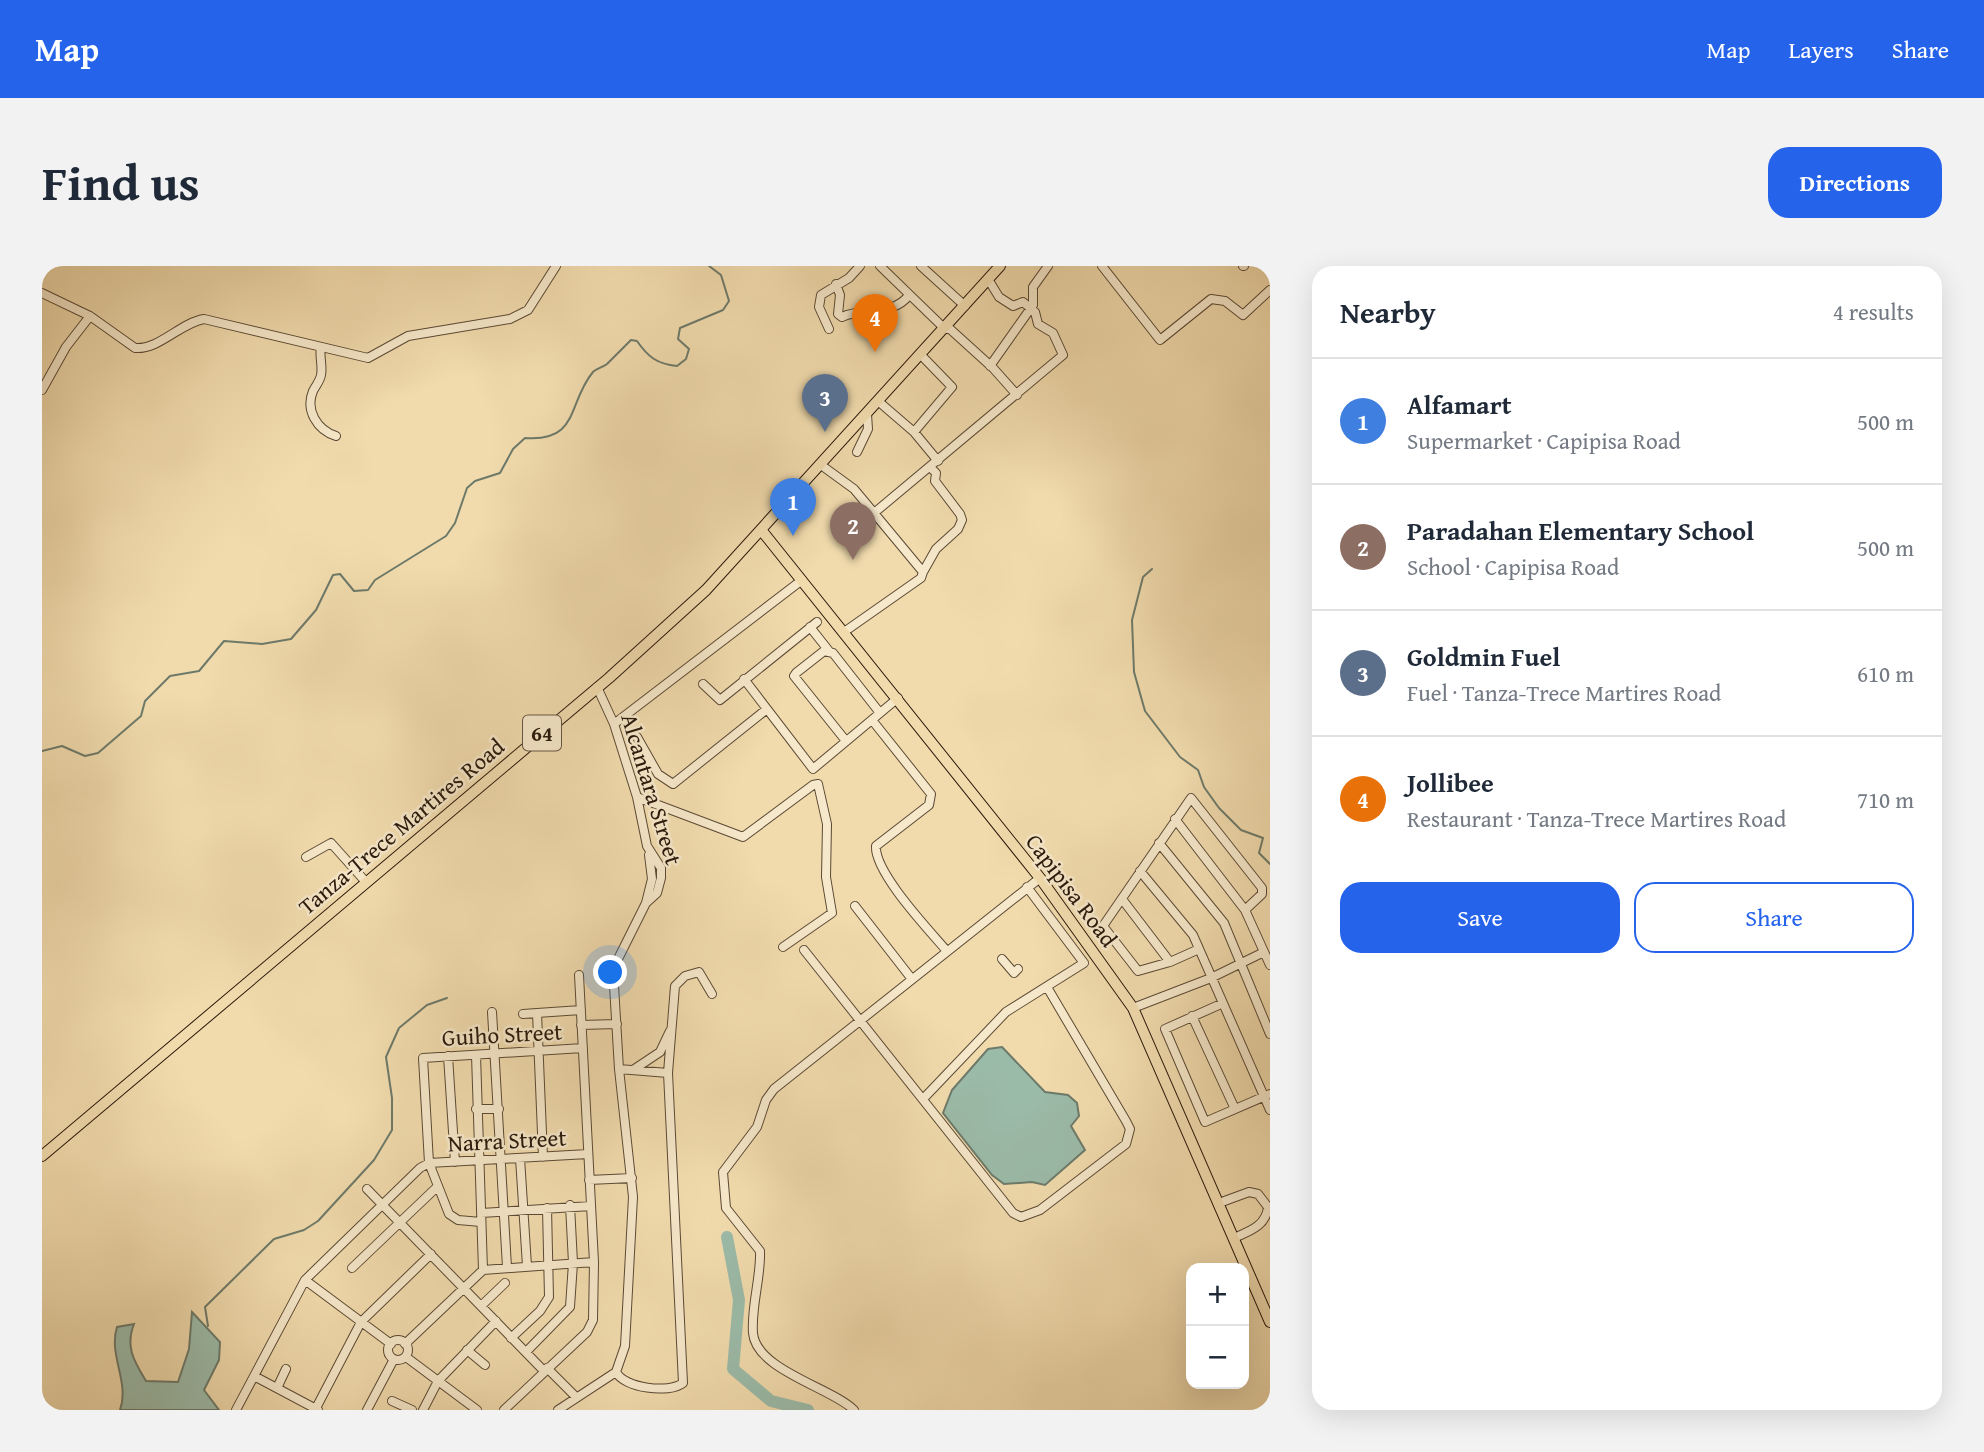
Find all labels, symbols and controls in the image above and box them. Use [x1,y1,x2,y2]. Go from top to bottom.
text: Map [35,25,99,73]
text: Map [1707,32,1750,67]
text: Layers [1788,32,1854,67]
text: Share [1892,32,1949,67]
text: Find us [42,146,200,218]
button: Directions [1768,147,1942,218]
text: Nearby [1340,290,1436,334]
pin: 4 [852,294,898,352]
text: 4 results [1833,295,1914,328]
pin: 3 [802,374,848,432]
text: Alfamart [1407,385,1511,424]
text: 1 [1357,405,1369,438]
text: 500 m [1857,405,1914,438]
text: Supermarket · Capipisa Road [1407,424,1681,457]
pin: 1 [770,478,816,536]
pin: 2 [830,502,876,560]
text: Paradahan Elementary School [1407,511,1754,550]
text: 2 [1357,531,1369,564]
text: 500 m [1857,531,1914,564]
text: School · Capipisa Road [1407,550,1619,583]
text: Goldmin Fuel [1407,637,1560,676]
text: 3 [1357,657,1369,690]
text: 610 m [1857,657,1914,690]
text: Fuel · Tanza-Trece Martires Road [1407,676,1721,709]
street label: Alcantara Street [613,709,691,869]
road number: 64 [523,715,561,750]
street label: Tanza-Trece Martires Road [291,729,512,922]
text: Jollibee [1407,763,1494,802]
text: 4 [1357,783,1369,816]
text: 710 m [1857,783,1914,816]
text: Restaurant · Tanza-Trece Martires Road [1407,802,1786,835]
street label: Capipisa Road [1018,826,1126,954]
button: Save [1340,882,1620,953]
button: Share [1634,882,1914,953]
your location [593,955,627,989]
street label: Guiho Street [441,1014,563,1054]
street label: Narra Street [447,1120,567,1160]
map controls [1186,1263,1249,1389]
button: + [1186,1263,1249,1326]
button: − [1186,1326,1249,1389]

